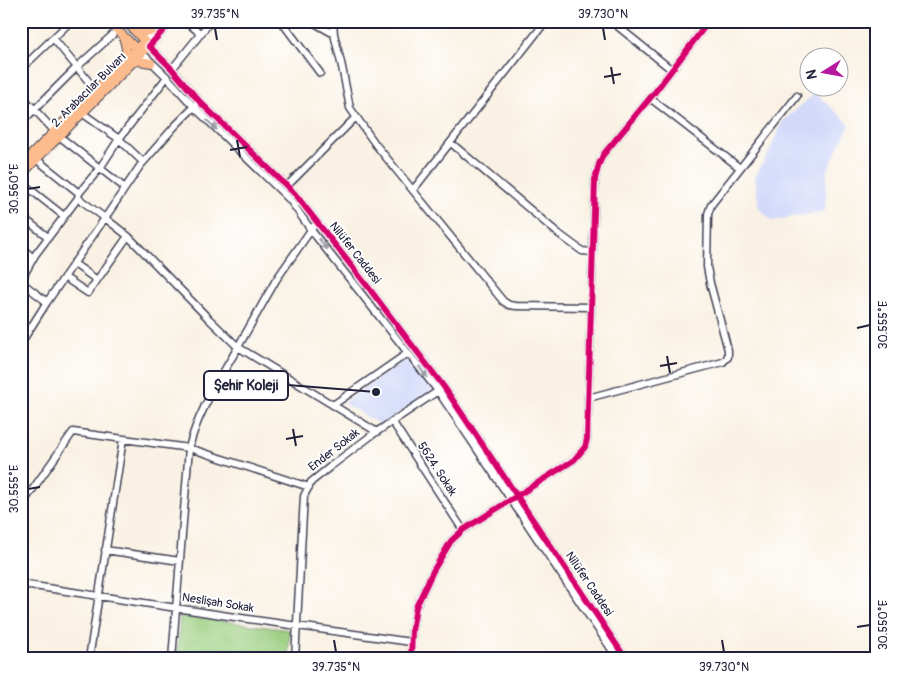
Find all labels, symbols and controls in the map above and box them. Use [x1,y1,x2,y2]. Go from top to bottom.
text: 39.735°N [191,7,239,22]
text: 39.730°N [578,7,628,22]
north arrow [800,48,850,98]
street label: 2. Arabacılar Bulvarı [48,49,130,131]
text: N [802,68,821,81]
one-way arrow [206,119,218,131]
text: 30.560°E [7,164,22,214]
street label: Nilüfer Caddesi [326,219,384,287]
one-way arrow [317,237,328,250]
text: 30.555°E [876,301,891,349]
one-way arrow [418,365,428,379]
callout: Şehir Koleji [204,371,288,400]
text: Şehir Koleji [214,377,279,394]
street label: Ender Sokak [305,425,363,475]
street label: 5624. Sokak [414,439,460,499]
text: 30.555°E [7,465,22,513]
street label: Nilüfer Caddesi [562,549,616,619]
street label: Neslişah Sokak [181,590,255,616]
text: 30.550°E [876,600,891,650]
text: 39.735°N [312,660,360,675]
text: 39.730°N [699,660,749,675]

